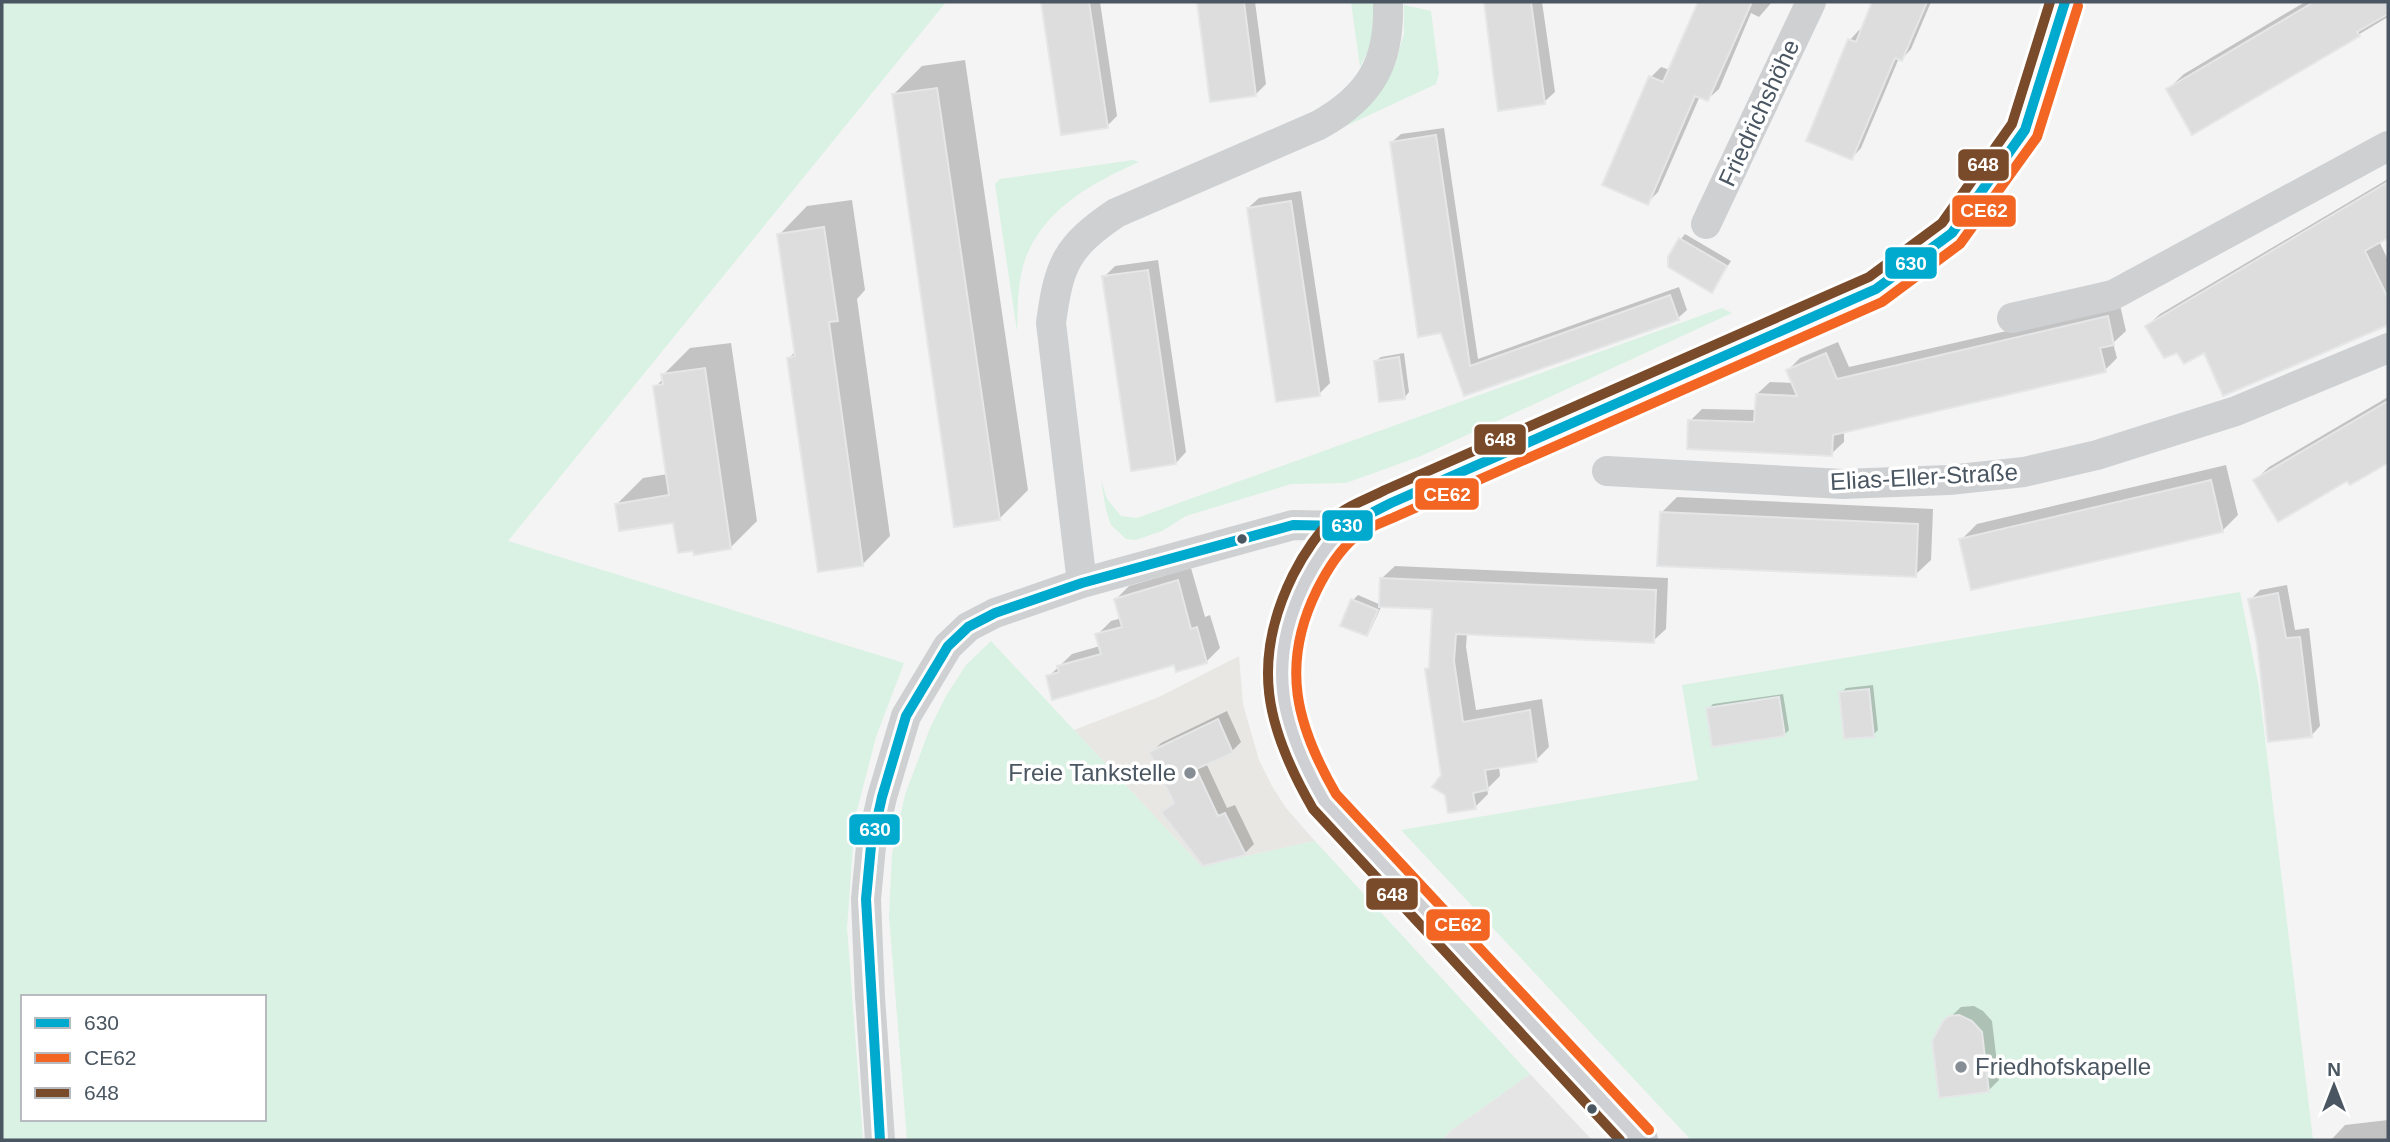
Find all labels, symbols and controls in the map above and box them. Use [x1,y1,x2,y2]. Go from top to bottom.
street label: Friedrichshöhe [1713,35,1804,190]
line badge: 648 [1957,148,2010,182]
text: 648 [1967,154,1999,175]
line badge: CE62 [1951,194,2017,228]
text: CE62 [1960,200,2008,221]
line badge: 630 [1884,246,1938,280]
text: 630 [1895,253,1927,274]
line badge: 648 [1473,423,1527,456]
text: 648 [1484,429,1516,450]
street label: Elias-Eller-Straße [1829,458,2019,495]
line badge: CE62 [1414,477,1480,511]
text: CE62 [1423,484,1471,505]
line badge: 630 [1321,509,1374,542]
text: 630 [1331,515,1363,536]
unlabelled marker [1235,532,1249,546]
place label: Freie Tankstelle [1008,759,1176,786]
marker: Freie Tankstelle [1182,765,1198,781]
line badge: 630 [848,813,901,846]
text: 630 [859,819,891,840]
line badge: 648 [1365,877,1419,911]
text: 648 [1376,884,1408,905]
line badge: CE62 [1425,908,1491,942]
text: CE62 [1434,914,1482,935]
legend [21,995,266,1121]
text: 630 [84,1011,119,1034]
text: CE62 [84,1046,137,1069]
north arrow [2299,1051,2369,1121]
place label: Friedhofskapelle [1975,1053,2151,1080]
marker: Friedhofskapelle [1953,1059,1969,1075]
text: N [2327,1059,2341,1080]
text: 648 [84,1081,119,1104]
unlabelled marker [1585,1102,1599,1116]

